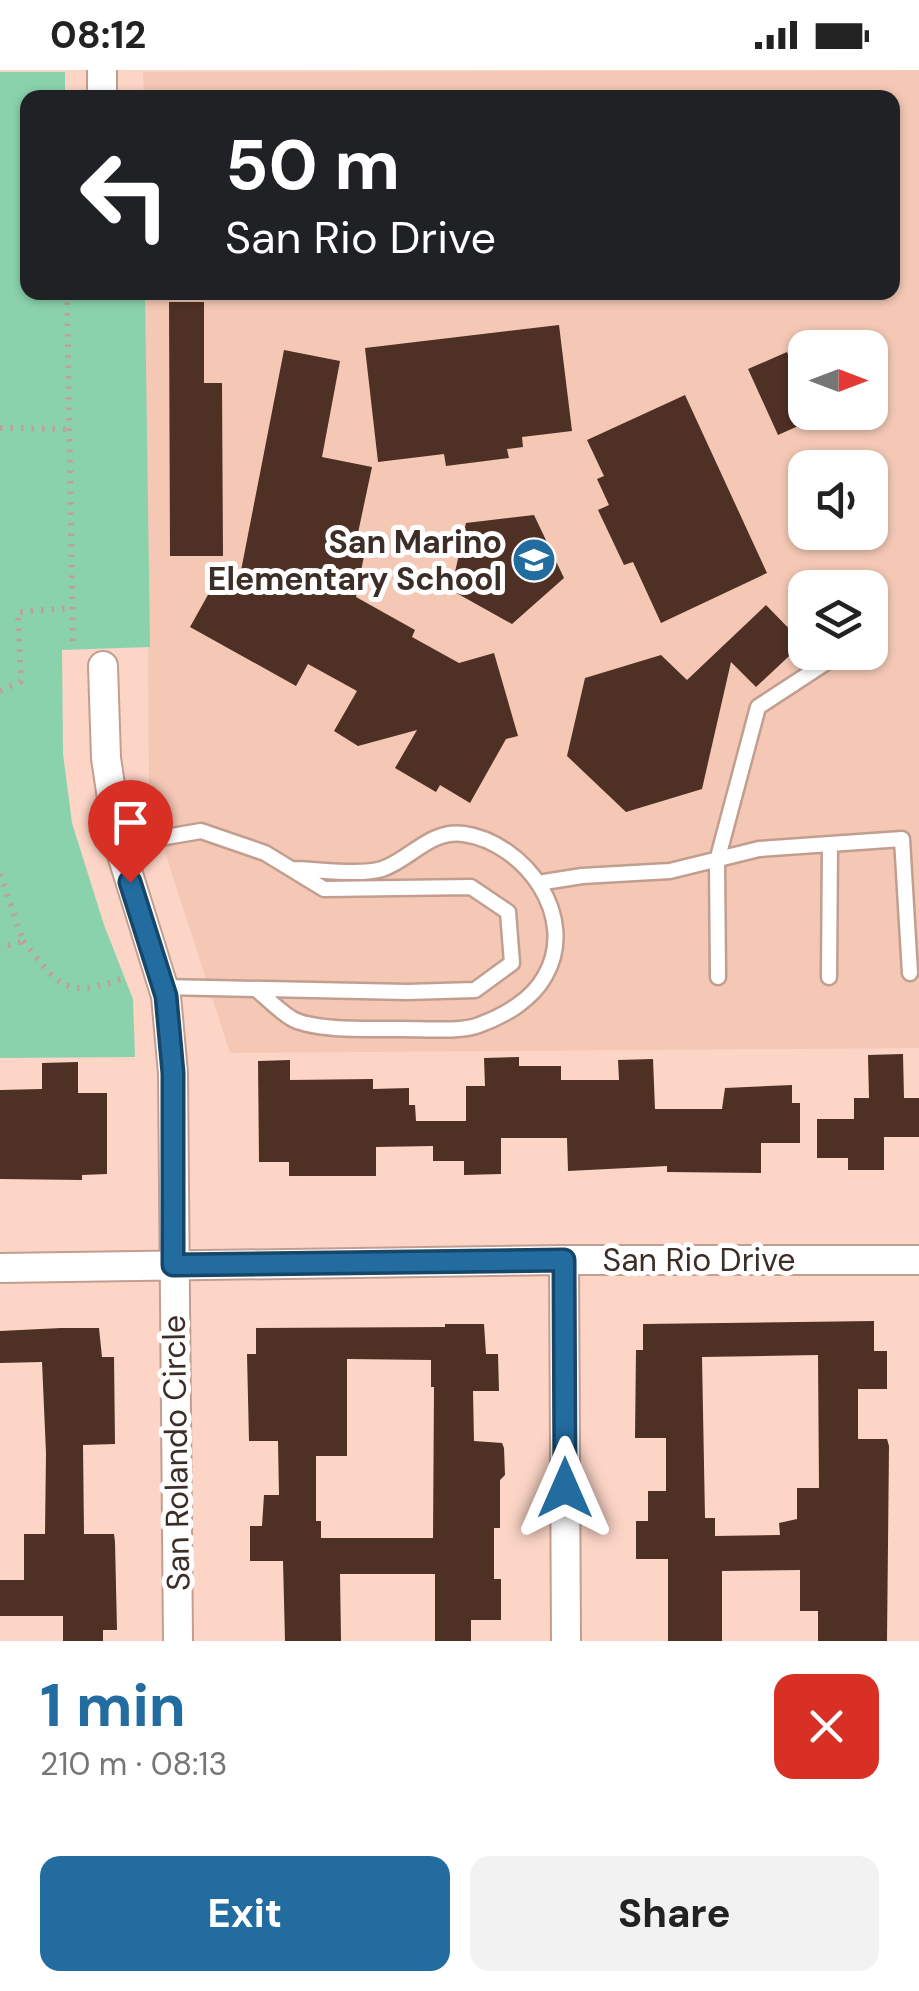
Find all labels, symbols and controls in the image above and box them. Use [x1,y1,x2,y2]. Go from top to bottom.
text: 08:12 [50,10,146,60]
text: 50 m [225,120,400,211]
icon: left [60,130,190,260]
text: San Rio Drive [225,208,496,267]
north arrow [788,330,888,430]
map controls [788,330,888,670]
button: sound [788,450,888,550]
place label: San Marino Elementary School [208,521,502,600]
school or university icon: San Marino Elementary School [511,537,557,583]
button: layers [788,570,888,670]
pin [88,780,173,883]
icon: arrive [103,795,158,850]
street label: San Rio Drive [603,1239,795,1281]
street label: San Rolando Circle [153,1315,199,1591]
position arrow [513,1436,617,1540]
text: 1 min [40,1666,186,1745]
button: close [774,1674,879,1779]
text: 210 m · 08:13 [40,1743,227,1785]
button: Exit [40,1856,450,1971]
button: Share [470,1856,879,1971]

